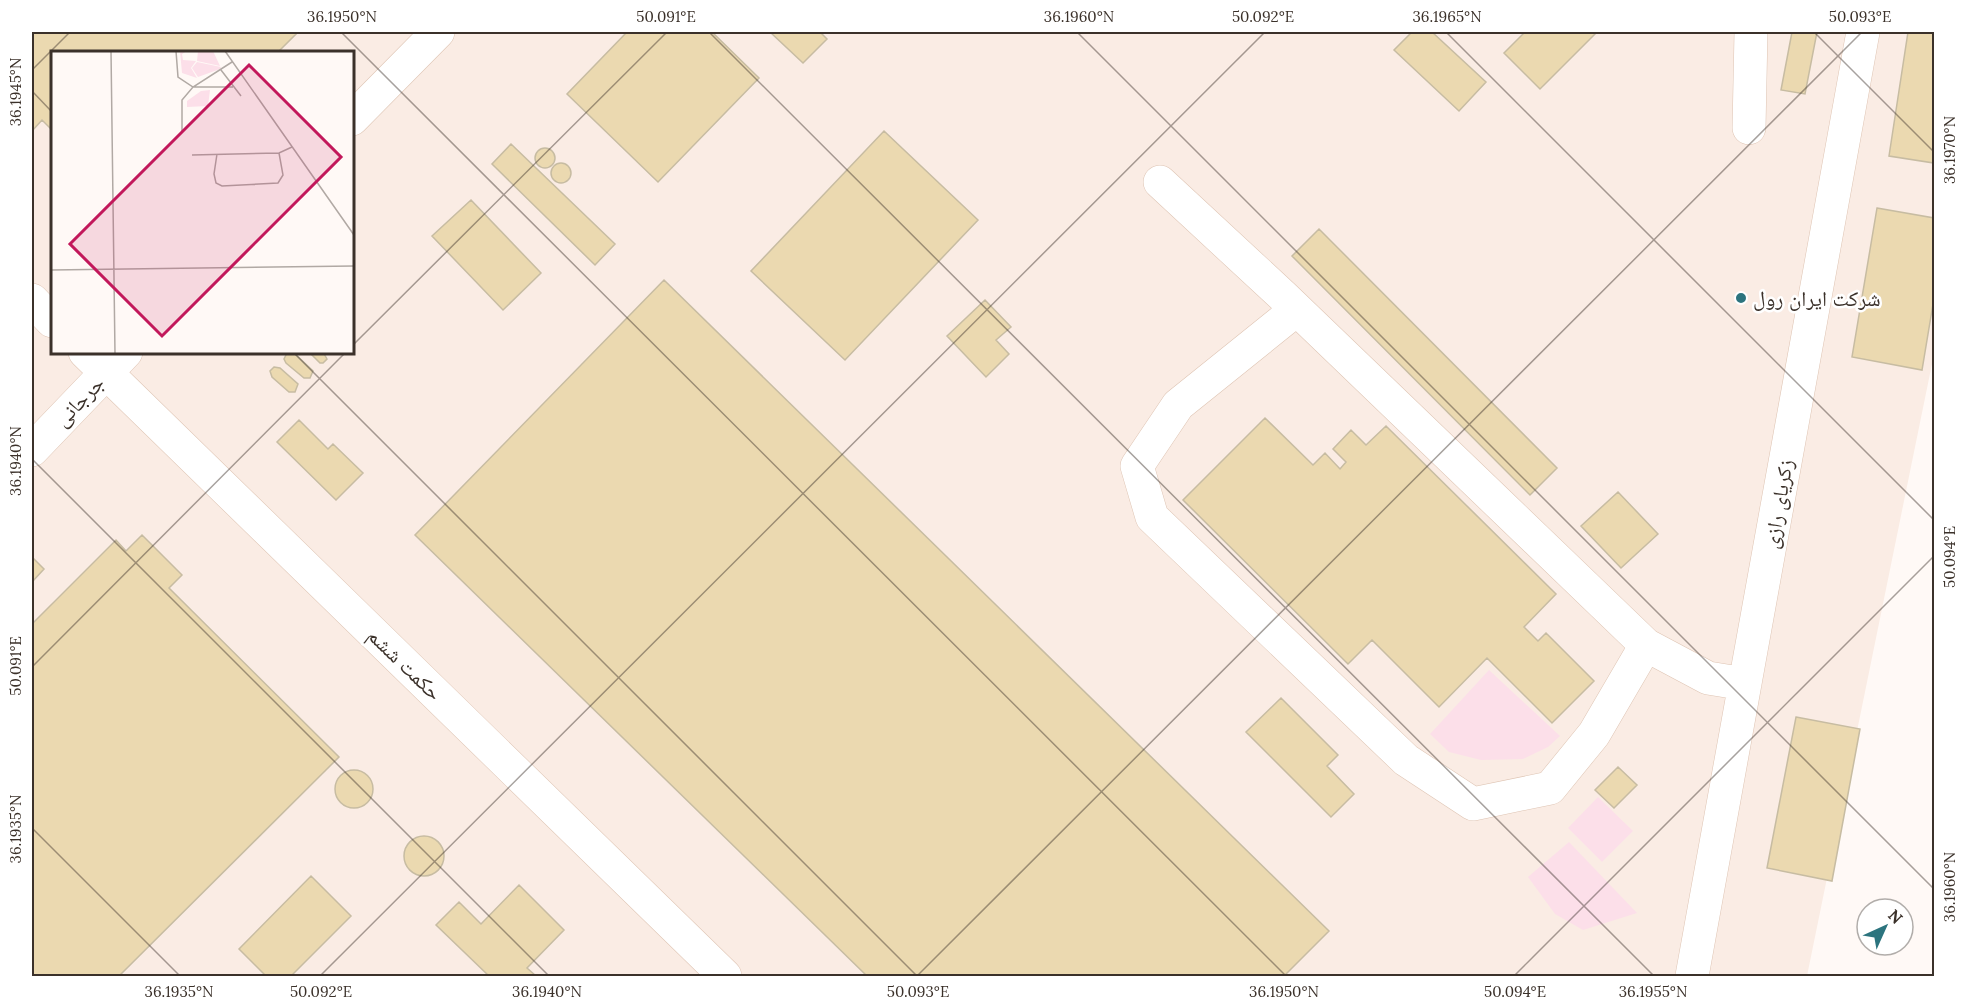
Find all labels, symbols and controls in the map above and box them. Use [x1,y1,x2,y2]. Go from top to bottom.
text: 36.1950°N [307,7,377,26]
text: 50.091°E [636,7,696,26]
text: 36.1960°N [1044,7,1114,26]
text: 50.092°E [1232,7,1294,26]
text: 36.1965°N [1412,7,1482,26]
text: 50.093°E [1829,7,1891,26]
inset map [51,51,354,354]
text: 36.1945°N [6,58,25,126]
text: 36.1970°N [1940,116,1959,184]
place label: شرکت ایران رول [1753,285,1881,312]
marker: شرکت ایران رول [1734,291,1748,305]
street label: جرجانی [48,370,110,432]
text: 36.1940°N [6,426,25,496]
street label: زکریای رازی [1757,457,1799,551]
text: 50.094°E [1940,526,1959,588]
street label: حکمت ششم [361,622,448,707]
text: 50.091°E [6,636,25,696]
text: 36.1935°N [6,795,25,863]
text: 36.1960°N [1940,852,1959,922]
north arrow [1855,897,1915,957]
text: N [1884,905,1907,928]
text: 36.1935°N [145,982,213,1001]
text: 50.092°E [290,982,352,1001]
text: 36.1940°N [512,982,582,1001]
text: 50.093°E [887,982,949,1001]
text: 36.1950°N [1249,982,1319,1001]
text: 50.094°E [1484,982,1546,1001]
text: 36.1955°N [1619,982,1687,1001]

